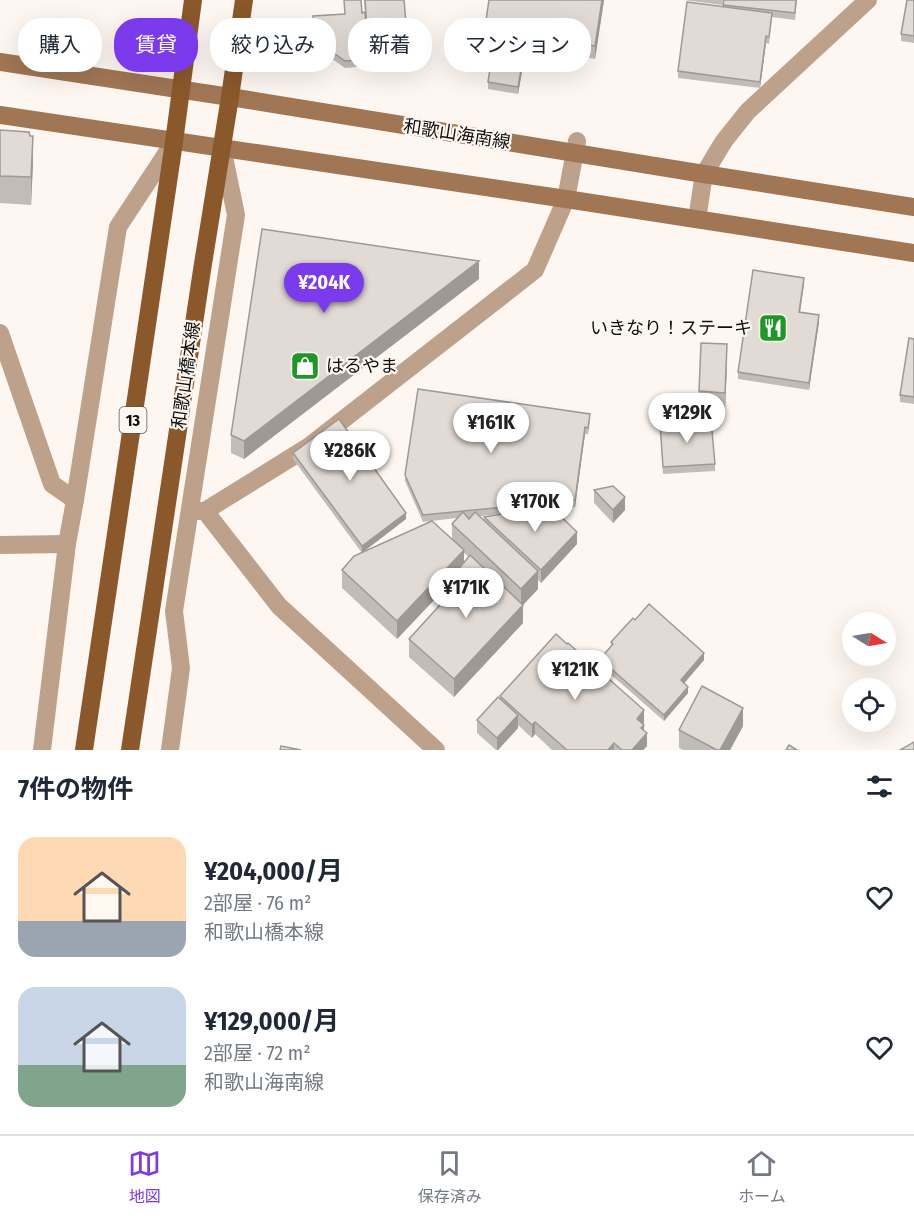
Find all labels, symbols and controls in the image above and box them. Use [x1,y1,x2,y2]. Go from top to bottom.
chip: 購入 [18,18,102,72]
chip: 賃貸 [114,18,198,72]
chip: 絞り込み [210,18,336,72]
chip: 新着 [348,18,432,72]
chip: マンション [444,18,591,72]
street label: 和歌山海南線 [402,115,512,153]
pin: ¥204K [282,263,366,314]
text: ¥204K [298,270,350,294]
restaurant icon: いきなり！ステーキ [757,312,789,344]
place label: いきなり！ステーキ [590,317,752,339]
street label: 和歌山橋本線 [168,320,204,430]
shop icon: はるやま [289,350,321,382]
place label: はるやま [326,355,398,377]
pin: ¥129K [645,393,729,444]
text: ¥129K [662,400,712,424]
pin: ¥161K [449,403,533,454]
road number: 13 [120,407,146,433]
text: ¥161K [467,410,515,434]
pin: ¥286K [308,431,392,482]
text: ¥286K [324,438,376,462]
pin: ¥170K [493,482,577,533]
text: ¥170K [510,489,560,513]
pin: ¥171K [424,568,508,619]
text: ¥171K [443,575,489,599]
north arrow [842,612,896,666]
map controls [842,612,896,732]
pin: ¥121K [533,650,617,701]
text: ¥121K [551,657,599,681]
button: locate [842,678,896,732]
icon: filters [863,770,896,803]
text: 7件の物件 [18,774,133,805]
text: ¥204,000/月 [204,856,343,887]
icon: home [66,861,138,933]
icon: heart [863,881,896,914]
text: 2部屋 · 76 m² [204,891,311,915]
text: 和歌山橋本線 [204,920,324,944]
text: ¥129,000/月 [204,1006,339,1037]
icon: home [66,1011,138,1083]
icon: heart [863,1031,896,1064]
text: 2部屋 · 72 m² [204,1041,310,1065]
text: 和歌山海南線 [204,1070,324,1094]
tab: 地図 [128,1147,161,1207]
tab: 保存済み [418,1147,482,1207]
tab: ホーム [738,1147,786,1207]

